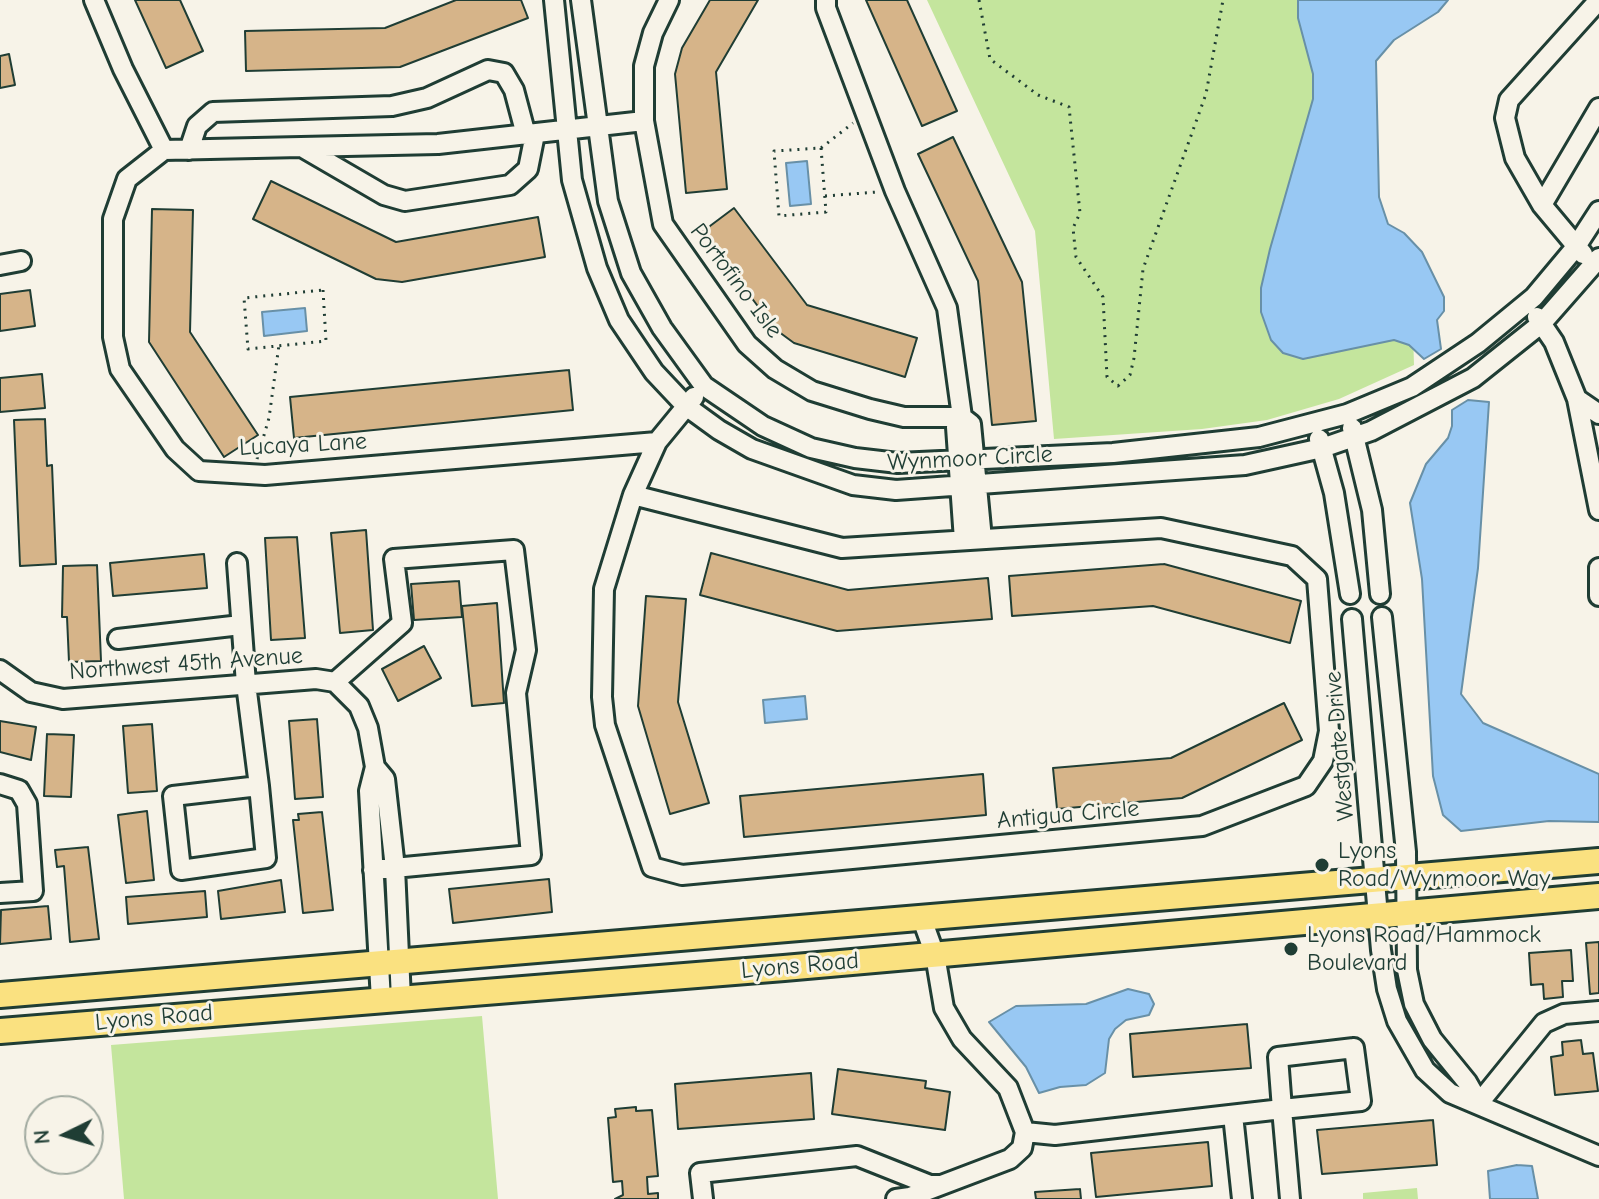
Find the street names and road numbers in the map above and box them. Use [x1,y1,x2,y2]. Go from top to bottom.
street label: Portofino Isle [684,218,788,344]
street label: Lucaya Lane [238,427,368,463]
street label: Wynmoor Circle [887,440,1053,478]
street label: Northwest 45th Avenue [68,641,304,687]
street label: Westgate Drive [1319,670,1361,822]
street label: Antigua Circle [996,794,1140,836]
street label: Lyons Road [740,947,860,985]
street label: Lyons Road [94,999,214,1037]

